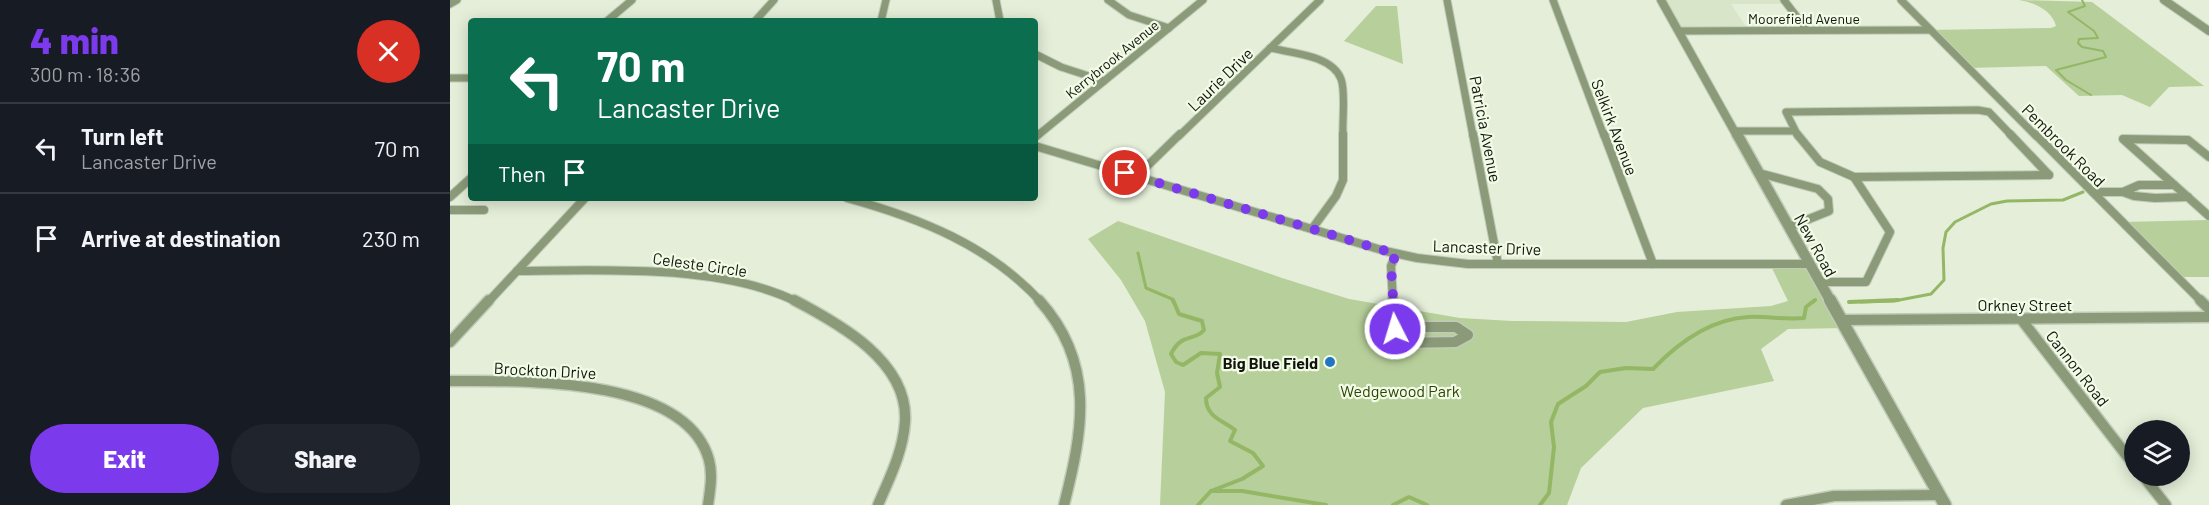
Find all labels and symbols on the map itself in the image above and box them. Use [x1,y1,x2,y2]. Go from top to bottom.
street label: Moorefield Avenue [1748,10,1860,27]
street label: Kerrybrook Avenue [1062,16,1162,102]
street label: Laurie Drive [1184,43,1256,115]
street label: Patricia Avenue [1466,74,1506,184]
street label: Selkirk Avenue [1588,76,1642,178]
street label: Pembrook Road [2019,100,2109,190]
pin [1099,147,1150,198]
street label: New Road [1791,210,1841,280]
street label: Lancaster Drive [1432,236,1542,258]
street label: Celeste Circle [651,248,749,280]
street label: Orkney Street [1978,295,2072,314]
position arrow [1363,297,1427,361]
street label: Cannon Road [2043,326,2113,410]
place label: Big Blue Field [1223,353,1318,372]
marker: Big Blue Field [1323,355,1337,369]
street label: Brockton Drive [493,358,597,382]
park label: Wedgewood Park [1340,381,1460,400]

